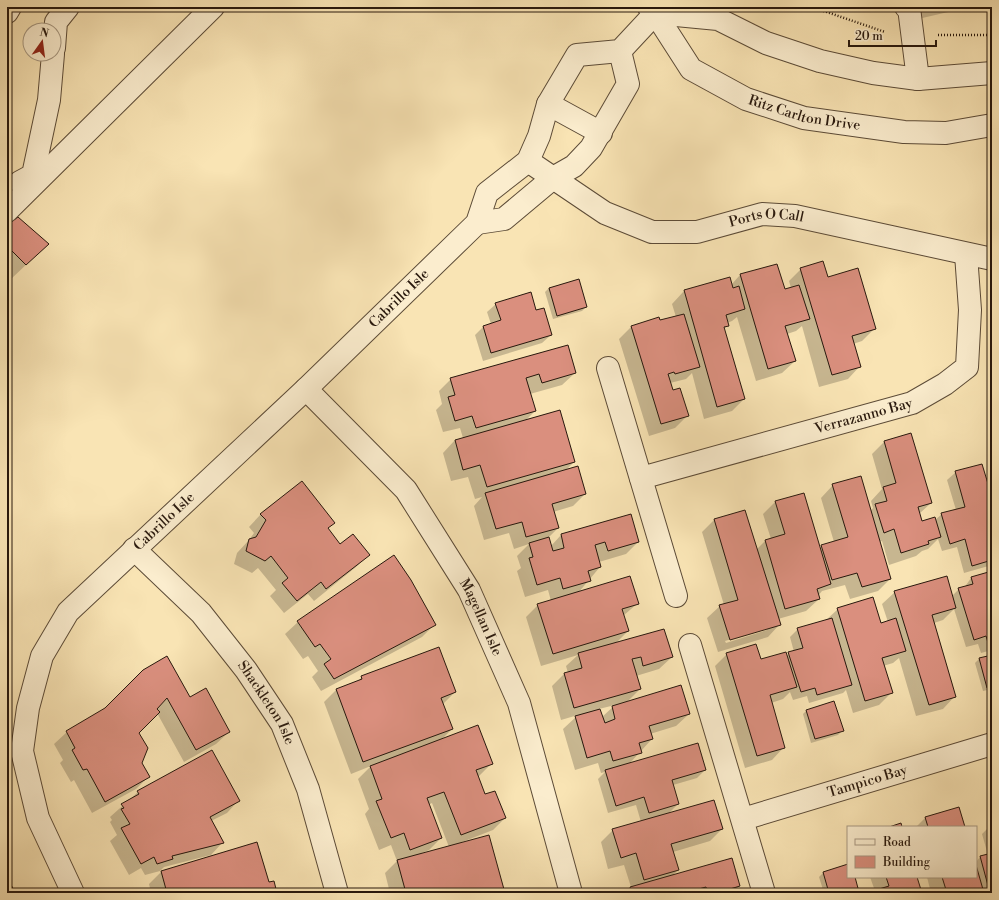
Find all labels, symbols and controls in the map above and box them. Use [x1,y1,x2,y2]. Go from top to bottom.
north arrow [22,22,62,62]
scale bar [849,22,936,48]
text: N [38,25,50,41]
text: 20 m [855,29,883,44]
street label: Ritz Carlton Drive [746,91,861,135]
street label: Ports O Call [727,205,806,232]
street label: Cabrillo Isle [365,265,433,332]
street label: Verrazanno Bay [812,394,915,439]
street label: Cabrillo Isle [130,489,199,555]
street label: Magellan Isle [455,575,506,659]
street label: Shackleton Isle [233,657,298,747]
street label: Tampico Bay [825,761,910,802]
legend [847,826,977,878]
text: Road [883,835,911,850]
text: Building [882,855,931,870]

